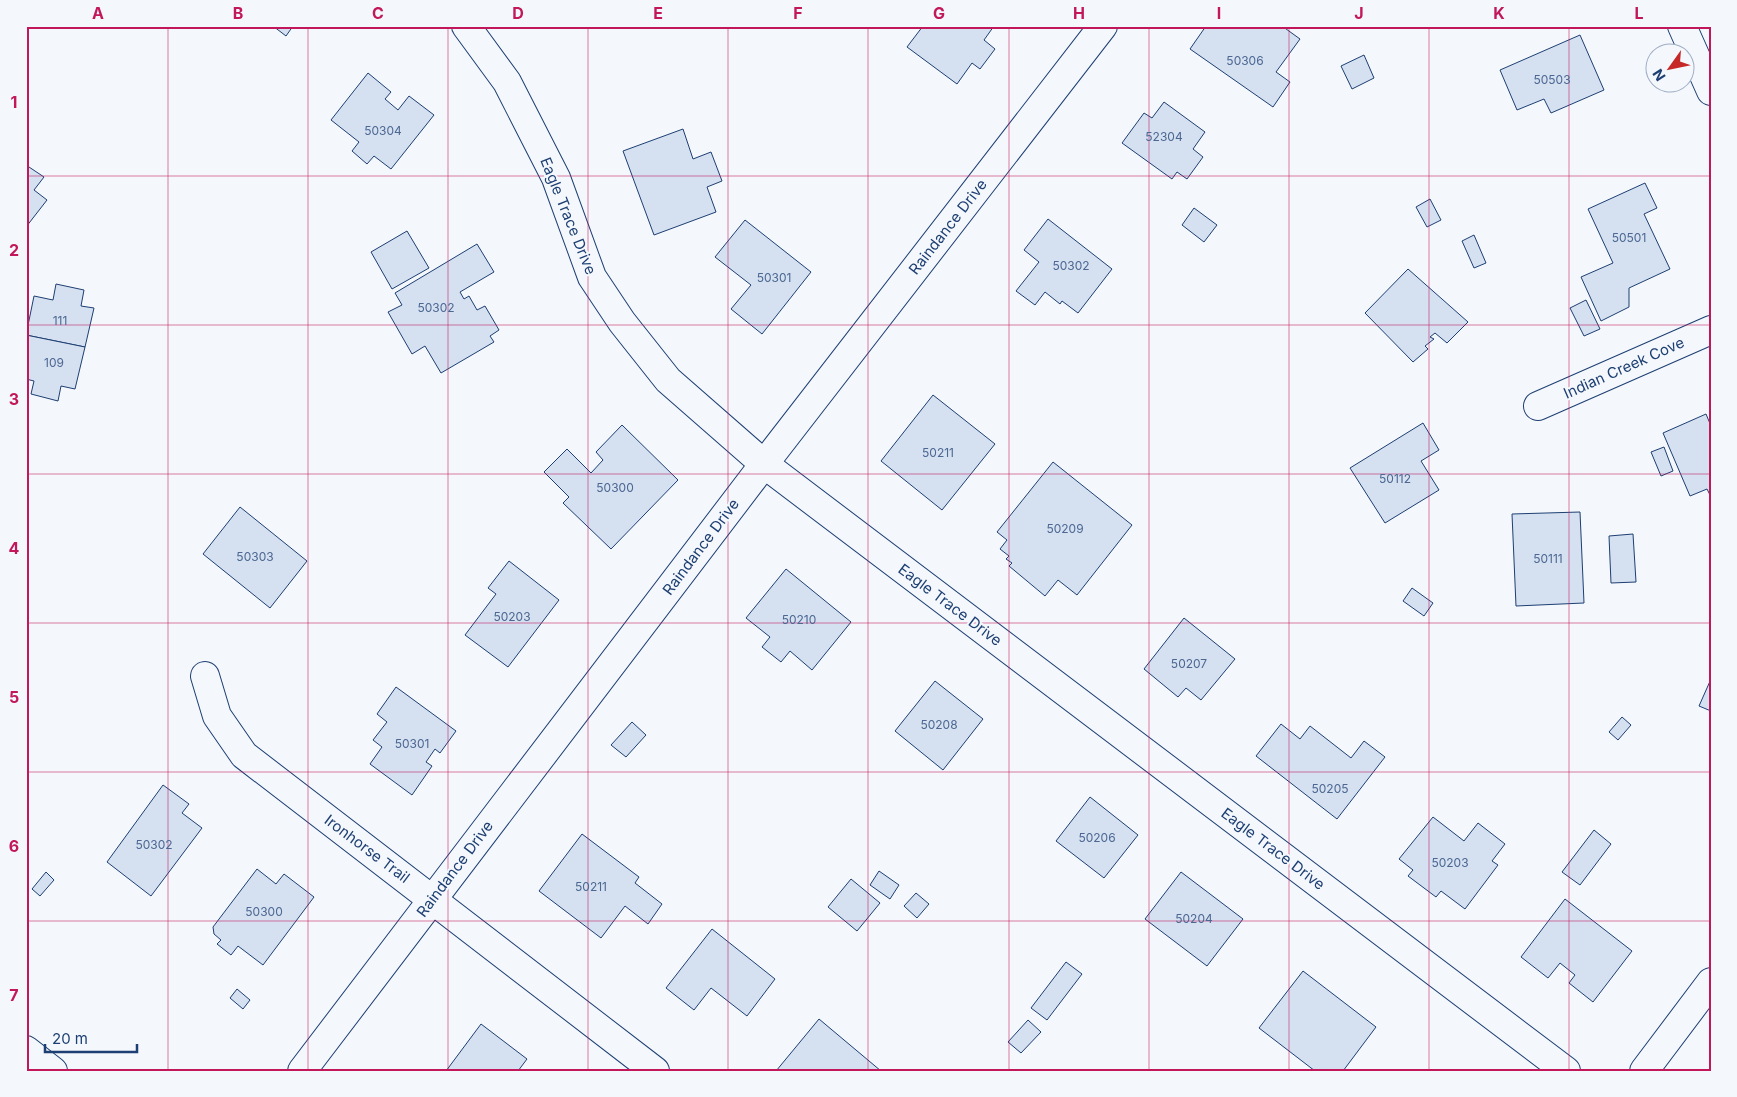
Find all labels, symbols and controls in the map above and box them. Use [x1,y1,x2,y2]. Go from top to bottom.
text: A [92,3,104,23]
text: B [233,3,243,23]
text: C [372,3,384,23]
text: D [512,3,524,23]
text: E [653,3,663,23]
text: F [793,3,803,23]
text: G [933,3,945,23]
text: H [1073,3,1085,23]
text: I [1217,3,1221,23]
text: J [1354,3,1364,23]
text: K [1493,3,1505,23]
text: L [1634,3,1644,23]
north arrow [1644,42,1694,92]
house number: 50306 [1226,53,1264,68]
text: N [1649,66,1669,84]
house number: 50503 [1533,72,1571,87]
text: 1 [11,92,17,112]
house number: 50304 [364,123,402,138]
house number: 52304 [1145,129,1183,144]
street label: Eagle Trace Drive [536,154,601,277]
street label: Raindance Drive [904,175,991,278]
house number: 50501 [1612,230,1646,245]
text: 2 [9,240,19,260]
house number: 50302 [1052,258,1090,273]
house number: 50301 [757,270,791,285]
house number: 50302 [417,300,455,315]
house number: 111 [53,313,67,328]
street label: Indian Creek Cove [1561,332,1687,403]
house number: 109 [44,355,64,370]
text: 3 [9,389,19,409]
house number: 50211 [922,445,954,460]
house number: 50112 [1379,471,1411,486]
house number: 50300 [596,480,634,495]
street label: Raindance Drive [658,495,743,599]
house number: 50209 [1046,521,1084,536]
text: 4 [9,538,20,558]
house number: 50303 [236,549,274,564]
house number: 50111 [1533,551,1563,566]
street label: Eagle Trace Drive [895,559,1006,650]
house number: 50203 [493,609,531,624]
house number: 50210 [782,612,816,627]
house number: 50207 [1171,656,1207,671]
text: 5 [9,687,19,707]
house number: 50208 [920,717,958,732]
house number: 50301 [395,736,429,751]
house number: 50205 [1311,781,1349,796]
street label: Eagle Trace Drive [1218,803,1329,894]
street label: Ironhorse Trail [321,810,414,887]
street label: Raindance Drive [412,817,497,921]
house number: 50206 [1078,830,1116,845]
text: 6 [9,836,19,856]
house number: 50302 [135,837,173,852]
house number: 50203 [1431,855,1469,870]
house number: 50211 [575,879,607,894]
house number: 50300 [245,904,283,919]
house number: 50204 [1175,911,1213,926]
text: 7 [9,985,19,1005]
scale bar [45,1022,138,1054]
text: 20 m [52,1029,88,1048]

